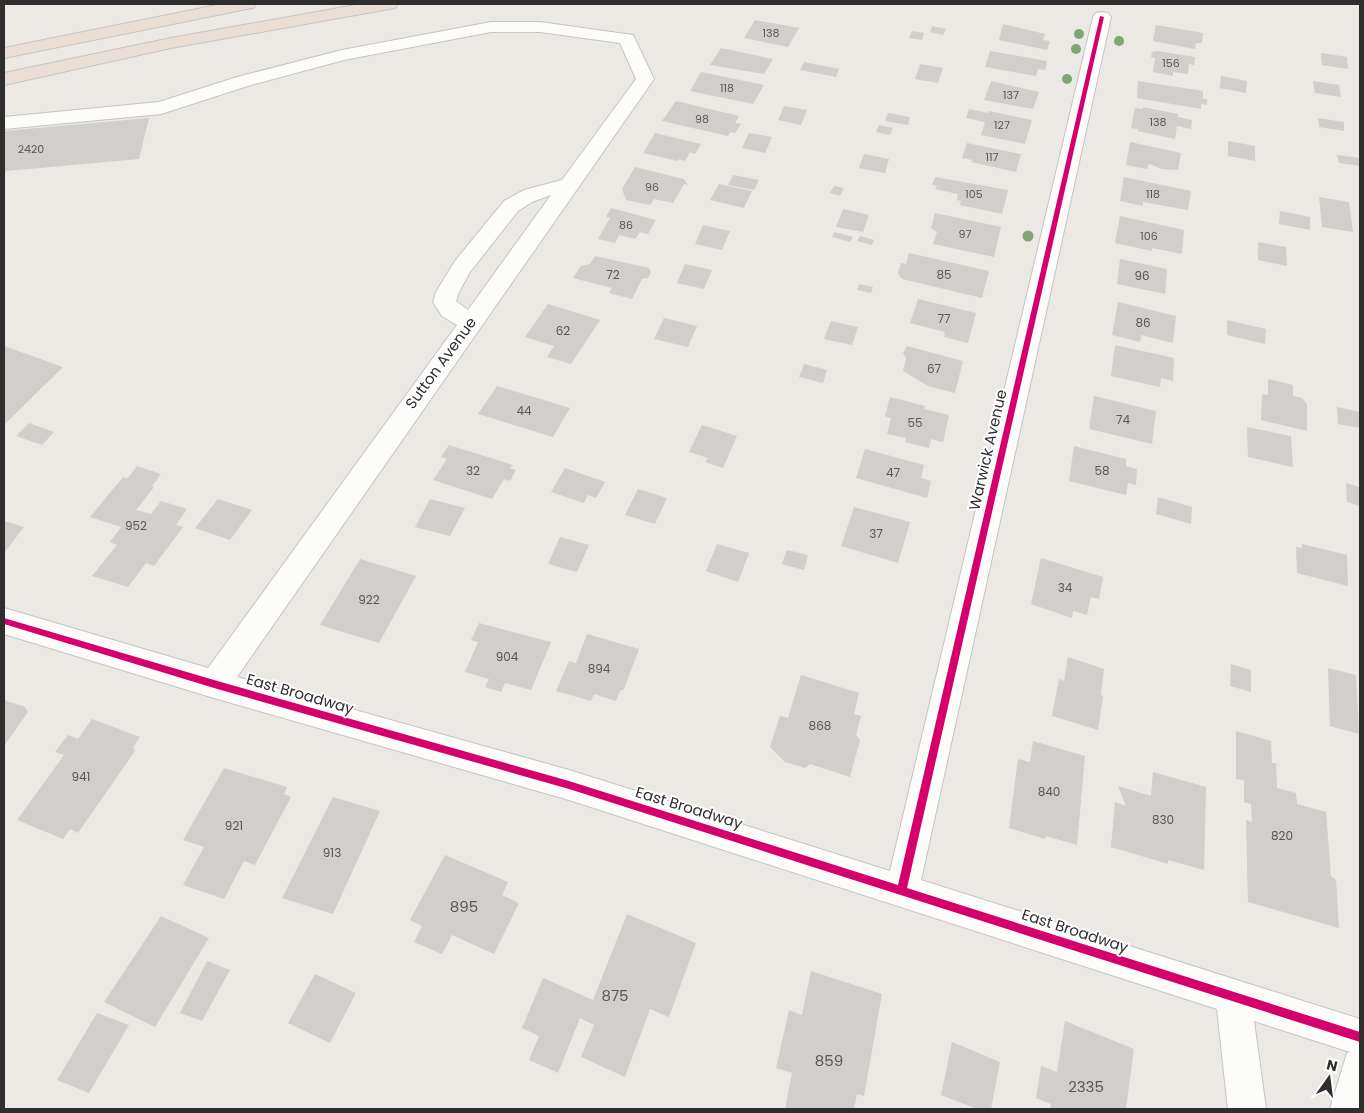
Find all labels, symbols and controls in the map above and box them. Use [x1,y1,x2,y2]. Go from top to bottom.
house number: 138 [763,25,780,41]
house number: 156 [1162,55,1180,71]
house number: 118 [720,80,734,96]
house number: 137 [1003,87,1019,103]
house number: 98 [695,111,709,127]
house number: 138 [1150,114,1167,130]
house number: 127 [994,117,1010,133]
house number: 2420 [18,141,44,157]
house number: 117 [985,149,999,165]
house number: 96 [645,179,659,195]
house number: 105 [965,186,983,202]
house number: 118 [1146,186,1160,202]
house number: 86 [619,217,633,233]
house number: 97 [959,226,971,242]
house number: 106 [1140,228,1158,244]
house number: 72 [606,266,620,283]
house number: 85 [936,266,952,283]
house number: 96 [1134,267,1150,284]
house number: 77 [937,310,951,327]
street label: Sutton Avenue [400,312,481,413]
house number: 86 [1135,314,1151,331]
house number: 62 [556,322,570,339]
house number: 67 [927,360,942,377]
street label: Warwick Avenue [963,387,1012,512]
house number: 44 [516,402,532,419]
house number: 74 [1116,411,1130,428]
house number: 55 [907,414,923,431]
house number: 32 [466,462,480,479]
house number: 58 [1094,462,1110,479]
house number: 47 [886,464,900,481]
house number: 952 [125,517,147,534]
house number: 37 [869,525,883,542]
house number: 34 [1058,579,1073,596]
house number: 922 [358,591,380,608]
house number: 904 [496,648,519,665]
house number: 894 [588,660,611,677]
street label: East Broadway [244,668,357,719]
house number: 868 [809,717,831,734]
house number: 941 [72,768,90,785]
street label: East Broadway [633,781,746,834]
house number: 840 [1038,783,1060,800]
house number: 830 [1152,811,1174,828]
house number: 921 [225,817,243,834]
house number: 820 [1271,827,1293,844]
house number: 913 [323,844,341,861]
house number: 895 [450,896,478,917]
street label: East Broadway [1019,903,1132,958]
house number: 875 [601,985,629,1006]
house number: 859 [815,1050,843,1071]
north arrow [1304,1053,1354,1103]
text: N [1325,1054,1340,1076]
house number: 2335 [1068,1076,1104,1097]

